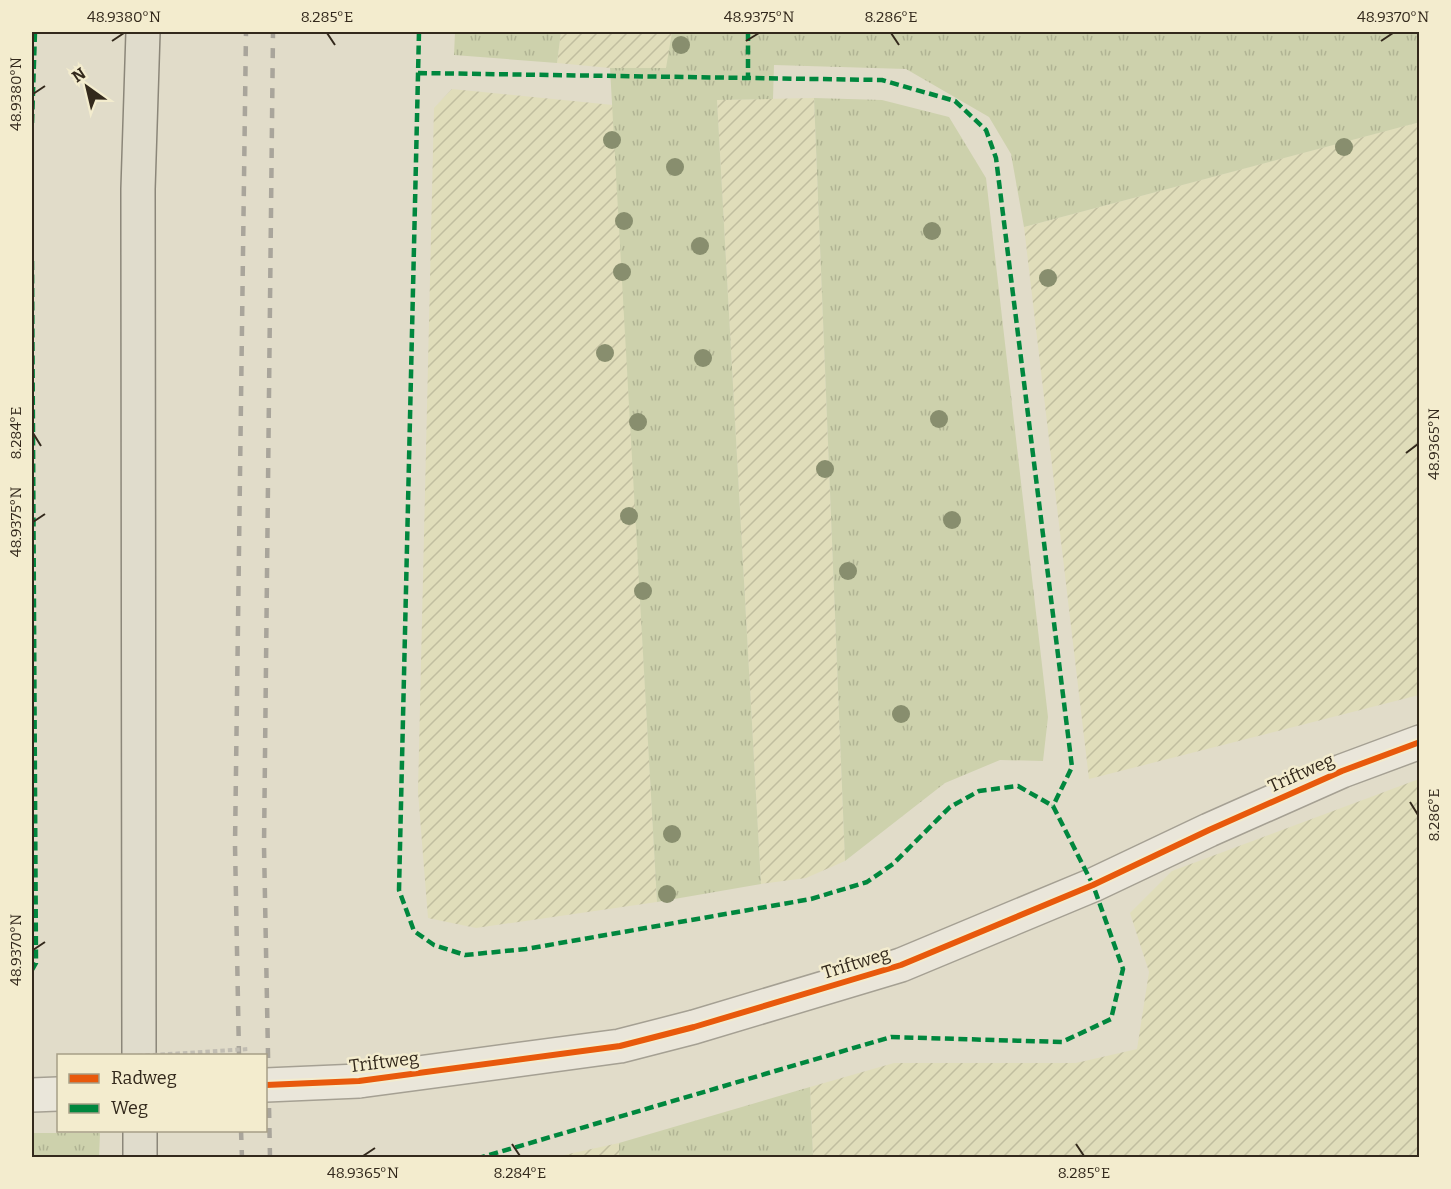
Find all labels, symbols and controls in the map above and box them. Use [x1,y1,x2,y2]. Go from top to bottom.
text: 48.9380°N [87,8,161,26]
text: 8.285°E [301,8,353,26]
text: 48.9375°N [724,8,794,26]
text: 8.286°E [864,8,918,26]
text: 48.9370°N [1357,8,1429,26]
text: 48.9380°N [7,57,25,131]
north arrow [57,57,117,117]
text: N [68,64,89,86]
text: 8.284°E [7,407,25,459]
text: 48.9365°N [1425,408,1443,480]
text: 48.9375°N [7,487,25,557]
street label: Triftweg [1265,749,1337,797]
text: 8.286°E [1425,788,1443,842]
text: 48.9370°N [7,914,25,986]
street label: Triftweg [819,942,893,984]
street label: Triftweg [348,1047,420,1077]
legend [57,1054,267,1132]
text: Radweg [111,1067,177,1089]
text: Weg [111,1097,148,1119]
text: 48.9365°N [327,1164,399,1182]
text: 8.284°E [494,1164,546,1182]
text: 8.285°E [1058,1164,1110,1182]

